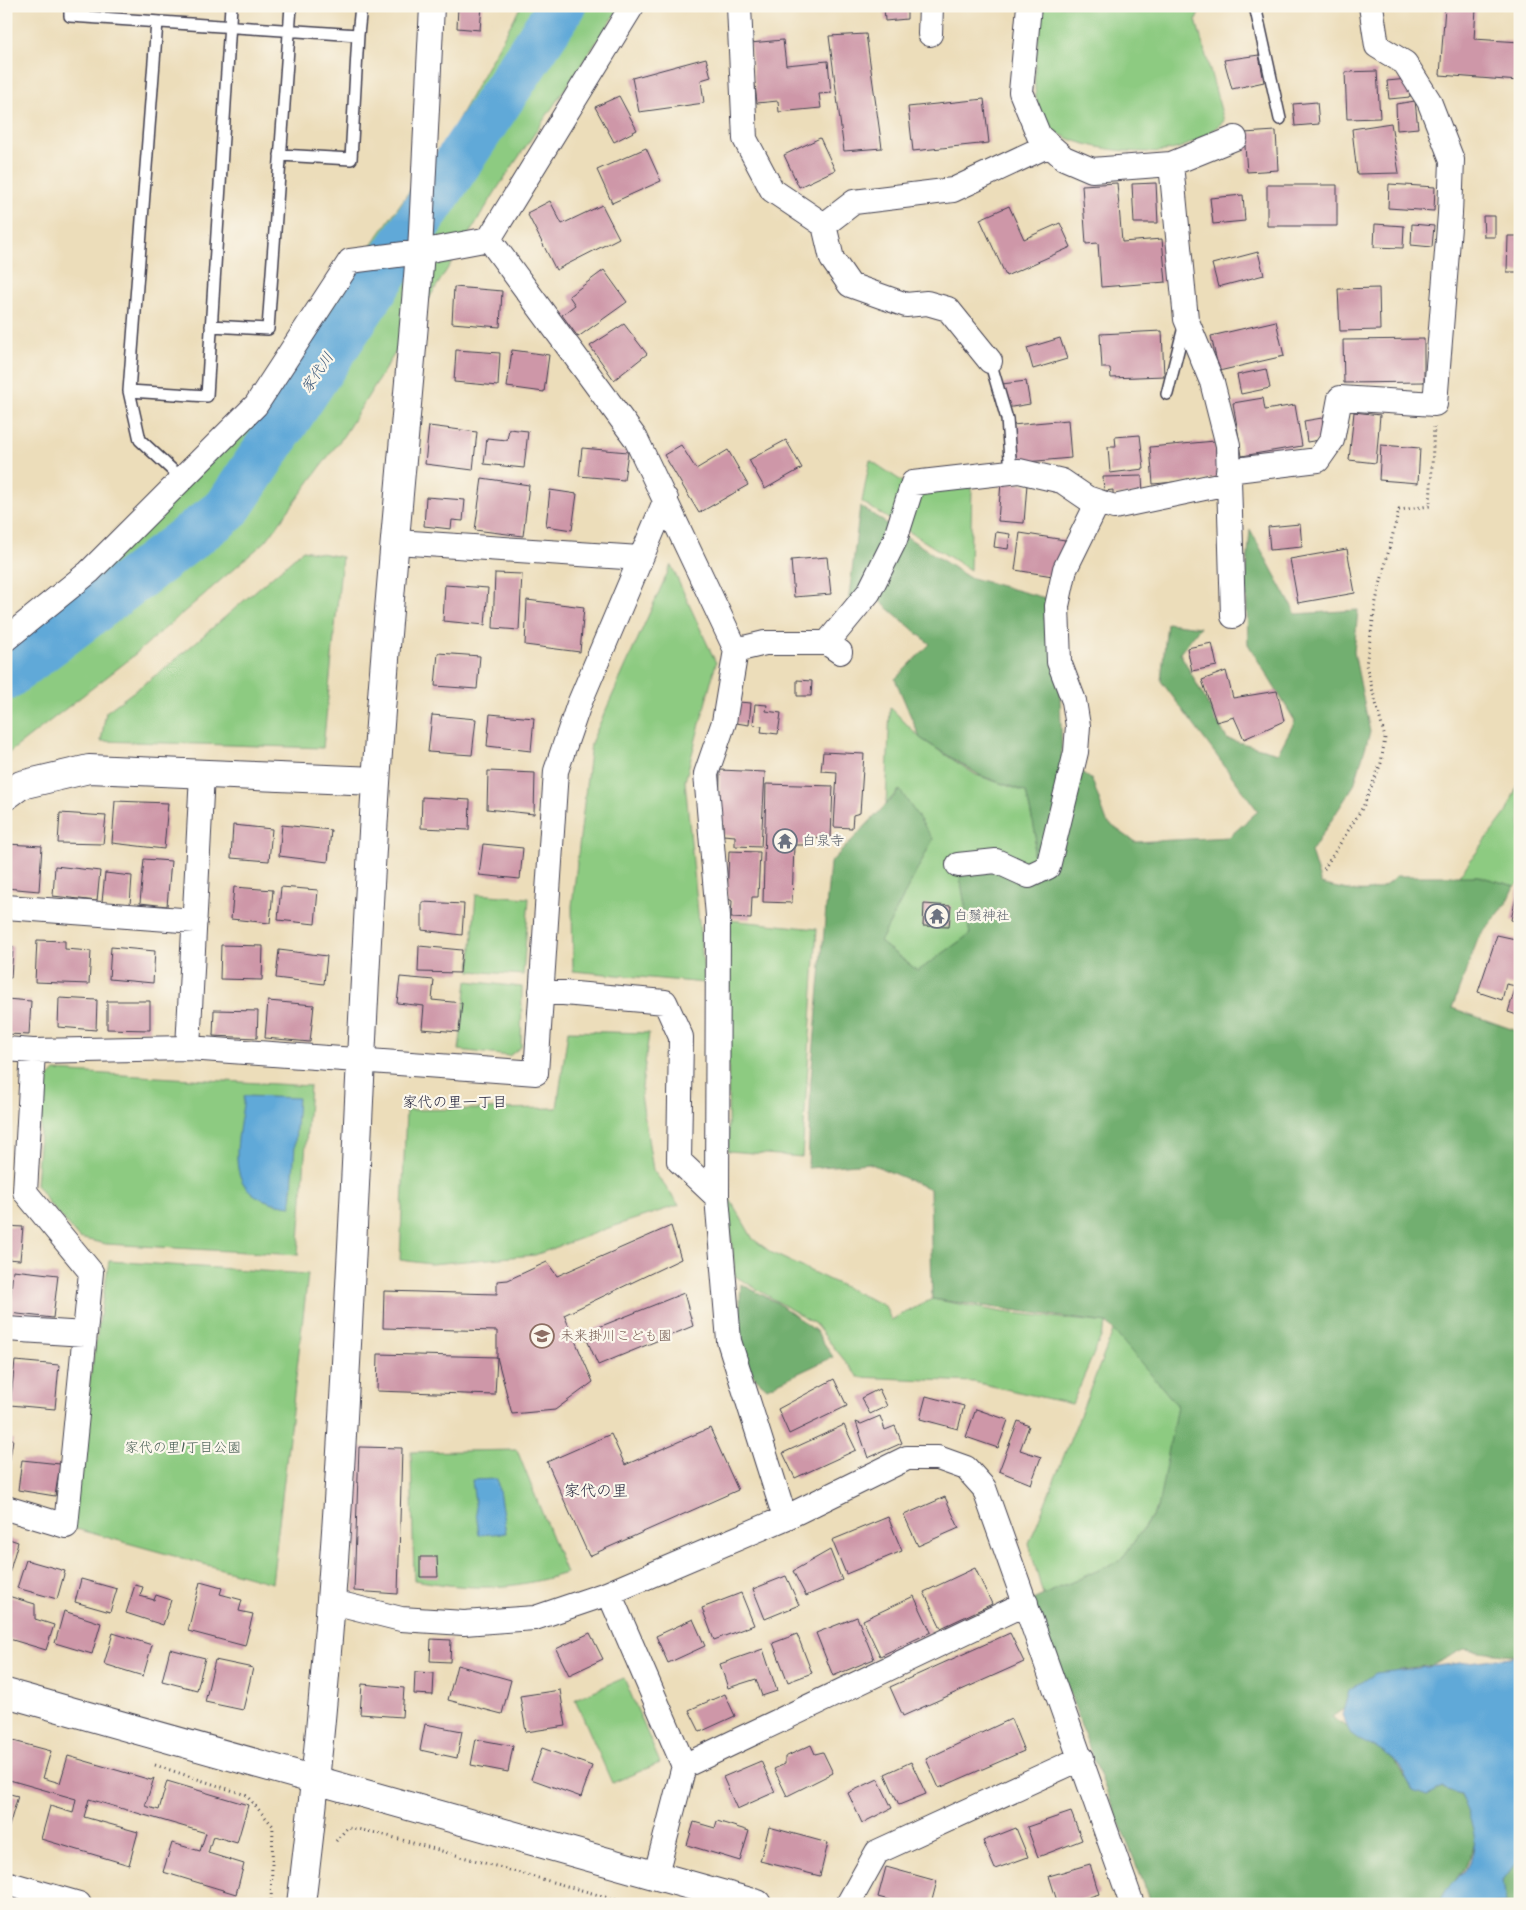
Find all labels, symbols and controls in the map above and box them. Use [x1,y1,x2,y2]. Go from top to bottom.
water label: 家代川 [295,348,341,398]
temple icon: 白泉寺 [772,828,798,854]
place label: 白泉寺 [802,830,844,852]
temple icon: 白鬚神社 [924,903,950,929]
place label: 白鬚神社 [954,905,1010,927]
district label: 家代の里一丁目 [402,1091,508,1115]
school or university icon: 未来掛川こども園 [529,1323,555,1349]
place label: 未来掛川こども園 [560,1325,672,1347]
park label: 家代の里1丁目公園 [125,1437,241,1459]
district label: 家代の里 [564,1479,628,1504]

